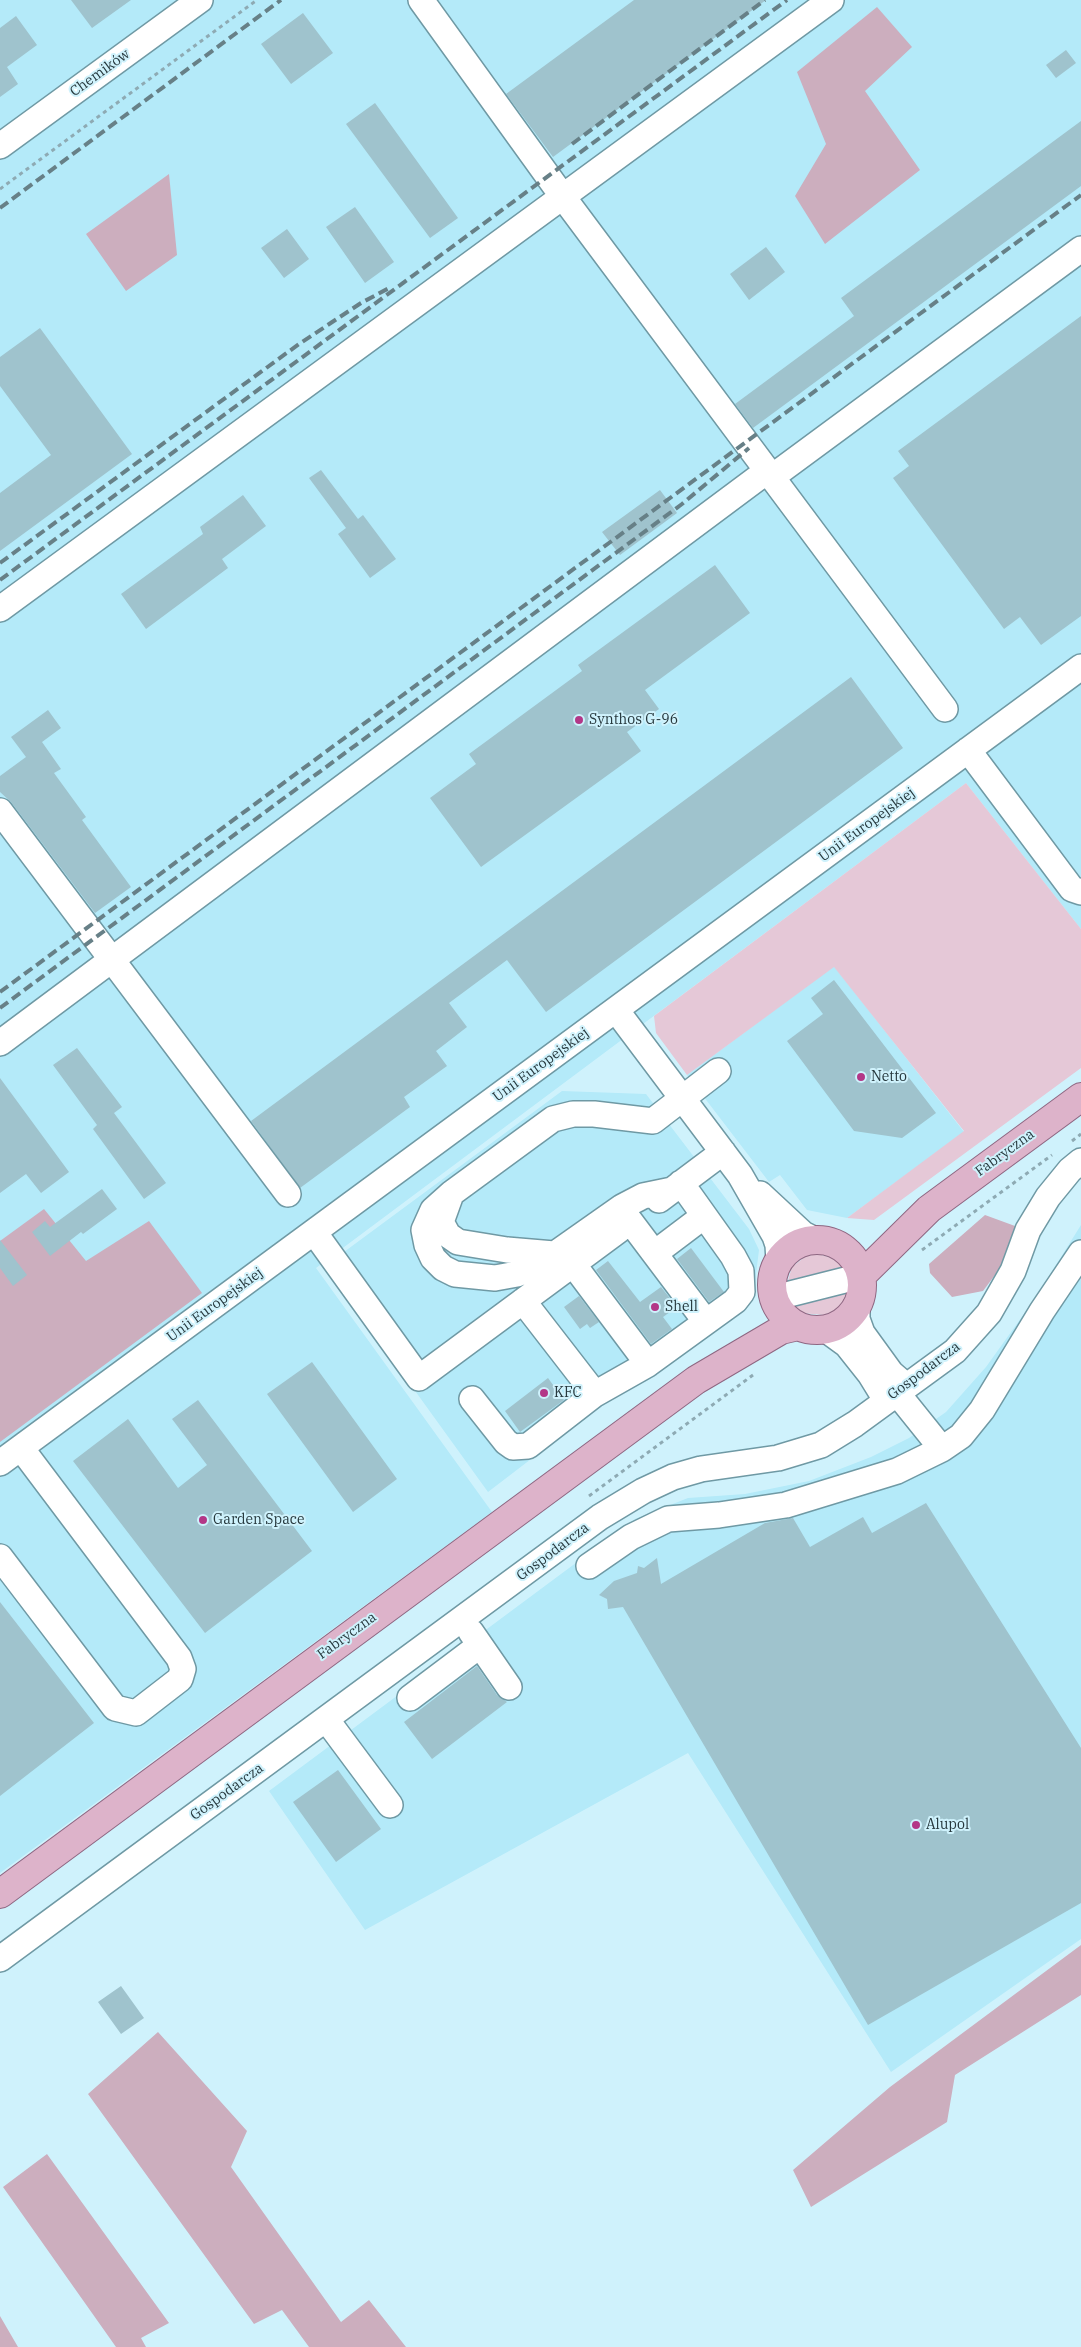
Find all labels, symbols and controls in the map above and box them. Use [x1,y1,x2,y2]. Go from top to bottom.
street label: Chemików [67,46,133,100]
place label: Synthos G-96 [589,712,678,728]
marker: Synthos G-96 [573,714,585,726]
street label: Unii Europejskiej [816,785,918,865]
street label: Unii Europejskiej [490,1025,592,1105]
place label: Netto [871,1069,907,1085]
marker: Netto [855,1071,867,1083]
street label: Fabryczna [972,1126,1038,1180]
street label: Unii Europejskiej [164,1265,266,1345]
place label: Shell [665,1299,698,1315]
marker: Shell [649,1301,661,1313]
street label: Gospodarcza [885,1338,963,1404]
place label: KFC [554,1385,582,1401]
marker: KFC [538,1387,550,1399]
place label: Garden Space [213,1512,304,1528]
marker: Garden Space [197,1514,209,1526]
street label: Gospodarcza [514,1519,592,1585]
street label: Fabryczna [314,1609,380,1663]
street label: Gospodarcza [187,1760,267,1824]
place label: Alupol [926,1817,969,1833]
marker: Alupol [910,1819,922,1831]

